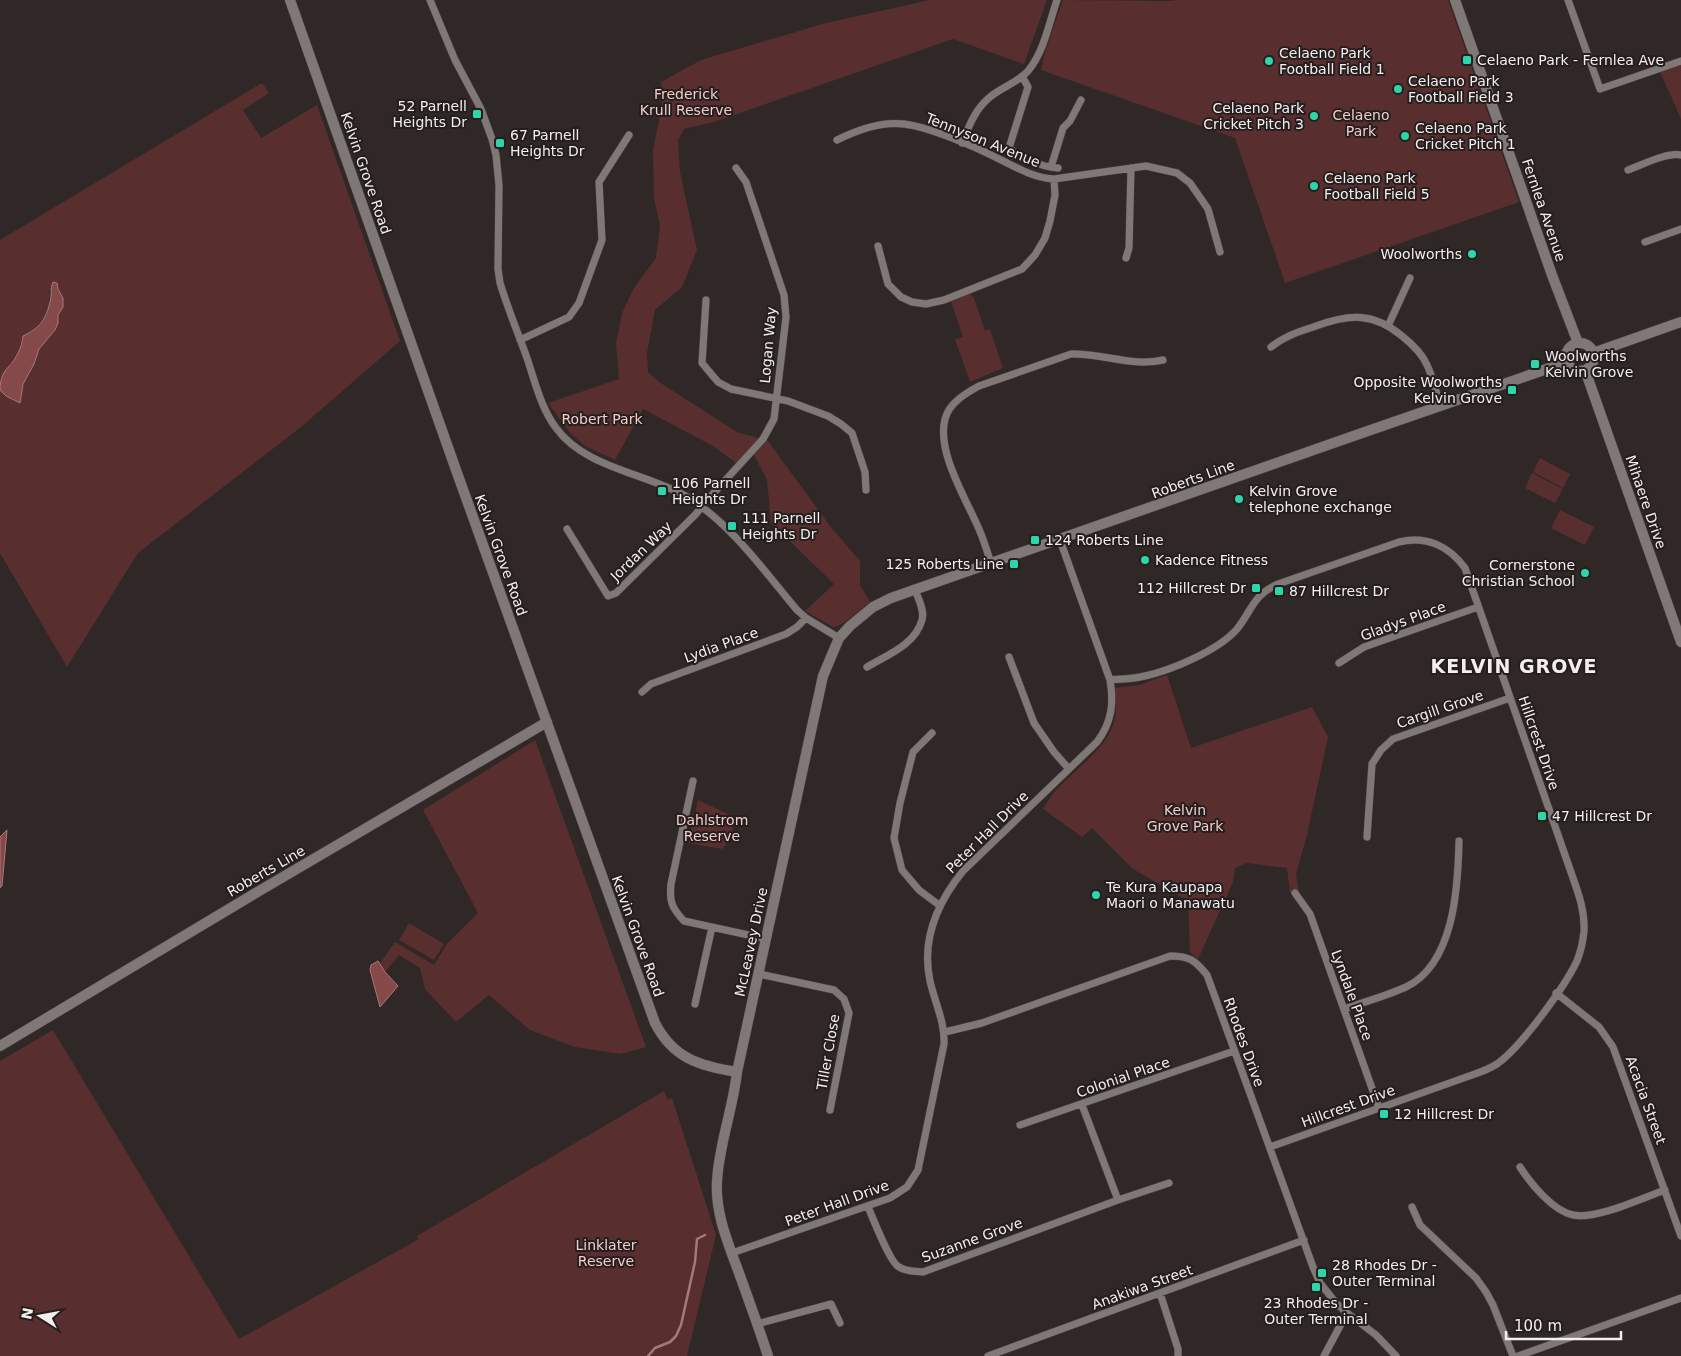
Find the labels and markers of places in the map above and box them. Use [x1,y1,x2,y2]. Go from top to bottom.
place label: Celaeno Park Football Field 1 [1279,45,1385,77]
place label: Celaeno Park - Fernlea Ave [1477,52,1664,68]
marker: Celaeno Park - Fernlea Ave [1461,54,1473,66]
marker: Celaeno Park Football Field 1 [1263,55,1275,67]
place label: Celaeno Park Football Field 3 [1408,73,1514,105]
marker: Celaeno Park Football Field 3 [1392,83,1404,95]
place label: 52 Parnell Heights Dr [392,98,467,130]
place label: Celaeno Park Cricket Pitch 3 [1203,100,1305,132]
marker: 52 Parnell Heights Dr [471,108,483,120]
marker: Celaeno Park Cricket Pitch 3 [1308,110,1320,122]
place label: Celaeno Park Cricket Pitch 1 [1415,120,1516,152]
place label: 67 Parnell Heights Dr [510,127,585,159]
marker: Celaeno Park Cricket Pitch 1 [1399,130,1411,142]
marker: 67 Parnell Heights Dr [494,137,506,149]
place label: Celaeno Park Football Field 5 [1324,170,1430,202]
marker: Celaeno Park Football Field 5 [1308,180,1320,192]
place label: Woolworths [1381,246,1462,262]
marker: Woolworths [1466,248,1478,260]
place label: Woolworths Kelvin Grove [1545,348,1633,380]
marker: Woolworths Kelvin Grove [1529,358,1541,370]
place label: Opposite Woolworths Kelvin Grove [1353,374,1502,406]
marker: Opposite Woolworths Kelvin Grove [1506,384,1518,396]
place label: 106 Parnell Heights Dr [672,475,750,507]
place label: Kelvin Grove telephone exchange [1249,483,1392,515]
marker: 106 Parnell Heights Dr [656,485,668,497]
marker: Kelvin Grove telephone exchange [1233,493,1245,505]
place label: 111 Parnell Heights Dr [742,510,820,542]
marker: 111 Parnell Heights Dr [726,520,738,532]
place label: 124 Roberts Line [1045,532,1164,548]
marker: 124 Roberts Line [1029,534,1041,546]
place label: Kadence Fitness [1155,552,1268,568]
marker: Kadence Fitness [1139,554,1151,566]
place label: 125 Roberts Line [885,556,1004,572]
place label: Cornerstone Christian School [1462,557,1575,589]
marker: 125 Roberts Line [1008,558,1020,570]
marker: Cornerstone Christian School [1579,567,1591,579]
place label: 112 Hillcrest Dr [1137,580,1246,596]
marker: 112 Hillcrest Dr [1250,582,1262,594]
place label: 87 Hillcrest Dr [1289,583,1389,599]
marker: 87 Hillcrest Dr [1273,585,1285,597]
place label: 47 Hillcrest Dr [1552,808,1652,824]
marker: 47 Hillcrest Dr [1536,810,1548,822]
place label: Te Kura Kaupapa Maori o Manawatu [1105,879,1235,911]
marker: Te Kura Kaupapa Maori o Manawatu [1090,889,1102,901]
place label: 12 Hillcrest Dr [1394,1106,1494,1122]
marker: 12 Hillcrest Dr [1378,1108,1390,1120]
place label: 28 Rhodes Dr - Outer Terminal [1332,1257,1437,1289]
marker: 28 Rhodes Dr - Outer Terminal [1316,1267,1328,1279]
marker: 23 Rhodes Dr - Outer Terminal [1310,1281,1322,1293]
place label: 23 Rhodes Dr - Outer Terminal [1264,1295,1368,1327]

